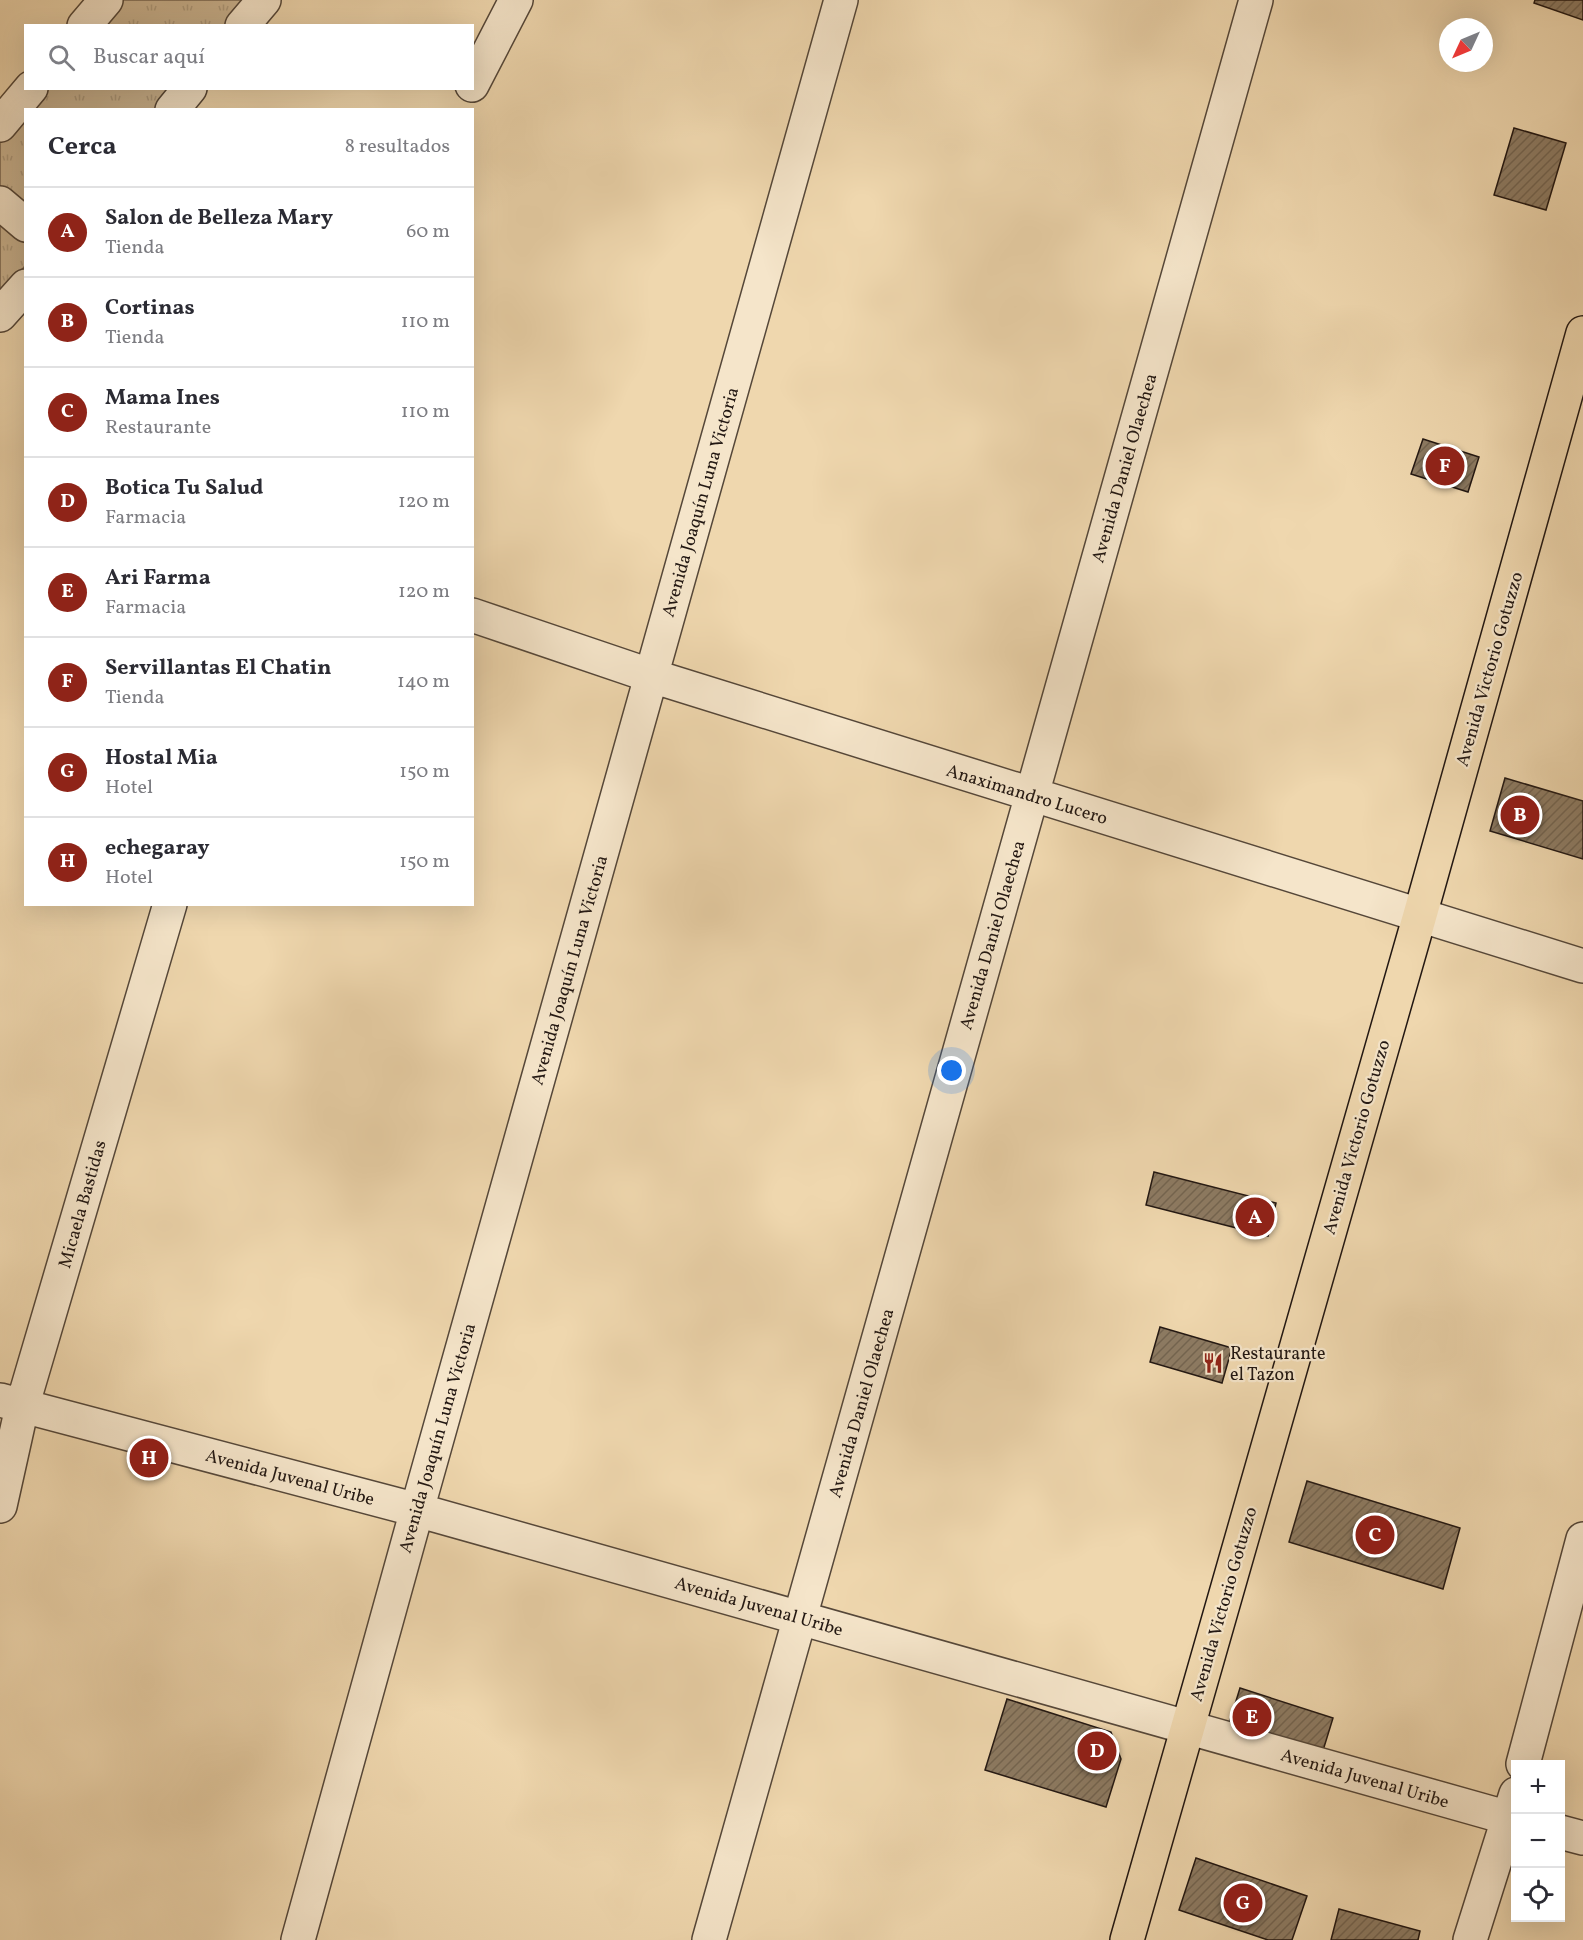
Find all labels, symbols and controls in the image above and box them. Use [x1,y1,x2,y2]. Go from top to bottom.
north arrow [1439,18,1493,72]
search box [24,24,474,90]
icon: search [45,41,78,74]
text: Buscar aquí [93,42,205,73]
text: Cerca [48,129,117,165]
text: 8 resultados [345,133,450,161]
text: Salon de Belleza Mary [105,203,333,234]
text: A [60,218,75,246]
text: 60 m [406,218,450,246]
text: Tienda [105,234,164,262]
text: Cortinas [105,293,195,324]
text: B [61,308,74,336]
text: 110 m [401,308,450,336]
text: Tienda [105,324,164,352]
street label: Avenida Daniel Olaechea [1086,371,1164,566]
text: Mama Ines [105,383,220,414]
street label: Avenida Joaquín Luna Victoria [657,385,746,620]
text: C [61,398,74,426]
text: 110 m [401,398,450,426]
text: Restaurante [105,414,211,442]
pin: F [1426,444,1464,488]
text: Botica Tu Salud [105,473,264,504]
text: D [60,488,75,516]
text: 120 m [398,488,450,516]
text: Farmacia [105,504,186,532]
text: Ari Farma [105,563,211,594]
street label: Avenida Victorio Gotuzzo [1451,569,1530,770]
text: E [61,578,74,606]
text: 120 m [398,578,450,606]
text: Farmacia [105,594,186,622]
text: Servillantas El Chatin [105,653,332,684]
text: F [62,668,73,696]
text: 140 m [397,668,450,696]
text: Tienda [105,684,164,712]
text: Hostal Mia [105,743,218,774]
text: G [60,758,75,786]
text: 150 m [399,758,450,786]
street label: Anaximandro Lucero [943,759,1110,832]
text: Hotel [105,774,153,802]
pin: B [1500,792,1540,838]
text: echegaray [105,833,210,864]
street label: Avenida Daniel Olaechea [954,838,1032,1033]
text: H [60,848,75,876]
text: 150 m [399,848,450,876]
street label: Avenida Joaquín Luna Victoria [526,853,615,1088]
text: Hotel [105,864,153,892]
street label: Avenida Victorio Gotuzzo [1318,1037,1397,1238]
your location [937,1056,966,1085]
street label: Micaela Bastidas [53,1137,114,1271]
pin: A [1236,1194,1274,1240]
street label: Avenida Daniel Olaechea [823,1306,901,1501]
street label: Avenida Joaquín Luna Victoria [394,1321,483,1556]
place label: Restaurante el Tazon [1230,1342,1326,1388]
restaurant icon: Restaurante el Tazon [1201,1351,1225,1375]
pin: H [130,1436,168,1480]
street label: Avenida Juvenal Uribe [202,1444,377,1513]
street label: Avenida Victorio Gotuzzo [1185,1504,1264,1705]
pin: C [1356,1512,1394,1558]
street label: Avenida Juvenal Uribe [672,1571,846,1643]
pin: E [1232,1694,1272,1740]
pin: D [1078,1728,1116,1774]
street label: Avenida Juvenal Uribe [1278,1743,1452,1815]
map controls [1511,1760,1565,1922]
button: + [1511,1760,1565,1814]
button: − [1511,1814,1565,1868]
button: locate [1511,1868,1565,1922]
pin: G [1224,1880,1262,1926]

